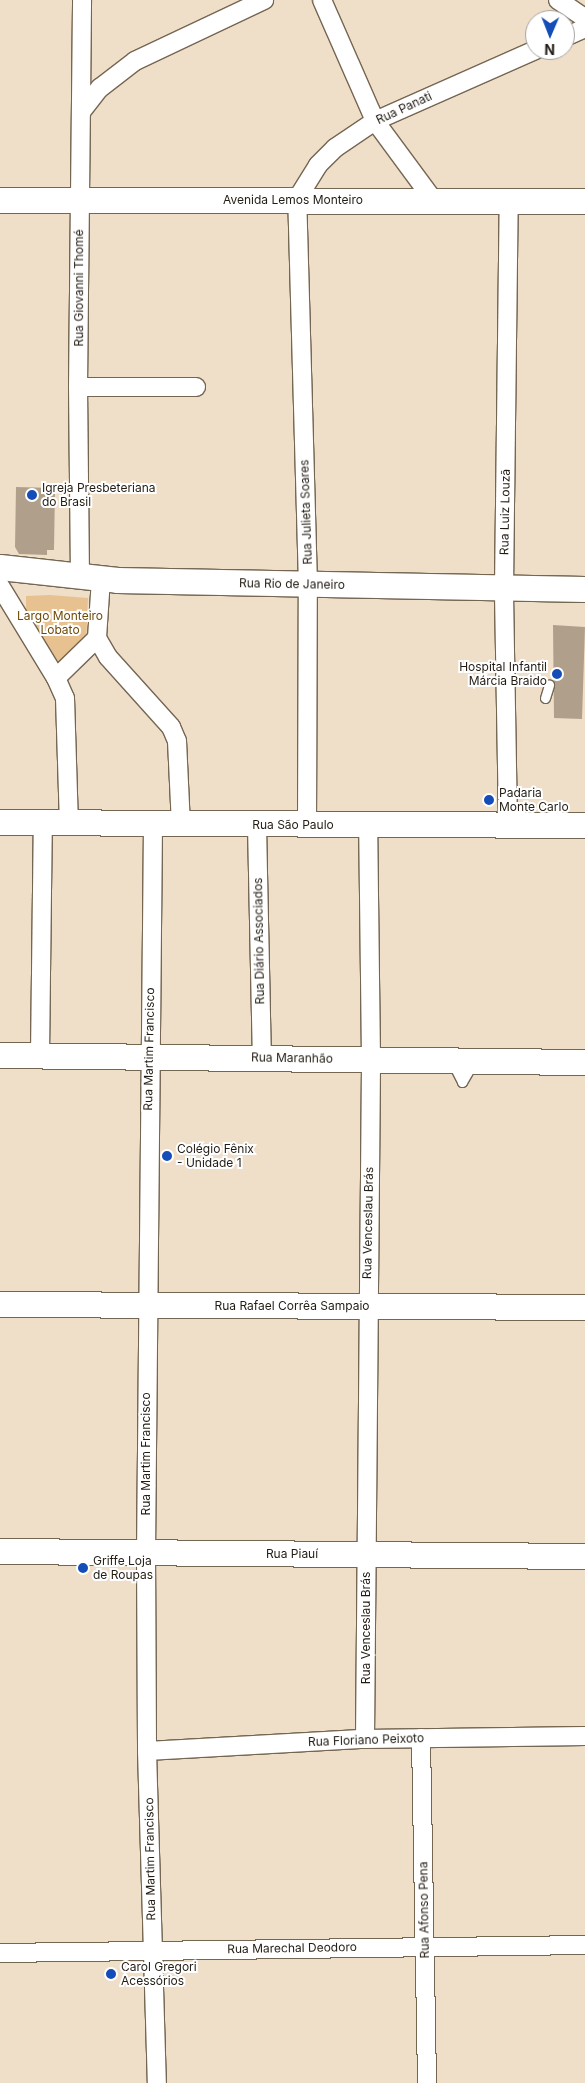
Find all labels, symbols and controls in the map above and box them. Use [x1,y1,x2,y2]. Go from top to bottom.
north arrow [525,10,575,60]
text: N [544,41,555,58]
street label: Rua Panati [374,89,434,127]
street label: Avenida Lemos Monteiro [223,193,363,207]
street label: Rua Giovanni Thomé [72,229,86,347]
street label: Rua Julieta Soares [297,459,315,565]
street label: Rua Luiz Louzã [497,469,513,555]
place label: Igreja Presbeteriana do Brasil [42,481,156,509]
marker: Igreja Presbeteriana do Brasil [26,489,38,501]
street label: Rua Rio de Janeiro [239,576,345,592]
park label: Largo Monteiro Lobato [17,609,103,637]
place label: Hospital Infantil Márcia Braido [459,660,547,688]
marker: Hospital Infantil Márcia Braido [551,668,563,680]
place label: Padaria Monte Carlo [499,786,569,814]
marker: Padaria Monte Carlo [483,794,495,806]
street label: Rua São Paulo [252,818,334,832]
street label: Rua Diário Associados [251,877,267,1005]
street label: Rua Martim Francisco [141,987,157,1111]
street label: Rua Maranhão [251,1050,333,1066]
place label: Colégio Fênix - Unidade 1 [177,1142,254,1170]
marker: Colégio Fênix - Unidade 1 [161,1150,173,1162]
street label: Rua Venceslau Brás [360,1167,376,1279]
street label: Rua Rafael Corrêa Sampaio [214,1299,370,1313]
street label: Rua Martim Francisco [139,1392,153,1516]
street label: Rua Piauí [266,1547,318,1561]
place label: Griffe Loja de Roupas [93,1554,153,1582]
marker: Griffe Loja de Roupas [77,1562,89,1574]
street label: Rua Venceslau Brás [359,1572,373,1684]
street label: Rua Floriano Peixoto [308,1731,424,1749]
street label: Rua Martim Francisco [142,1797,158,1921]
street label: Rua Afonso Pena [416,1861,432,1959]
street label: Rua Marechal Deodoro [227,1940,357,1956]
place label: Carol Gregori Acessórios [121,1960,197,1988]
marker: Carol Gregori Acessórios [105,1968,117,1980]

